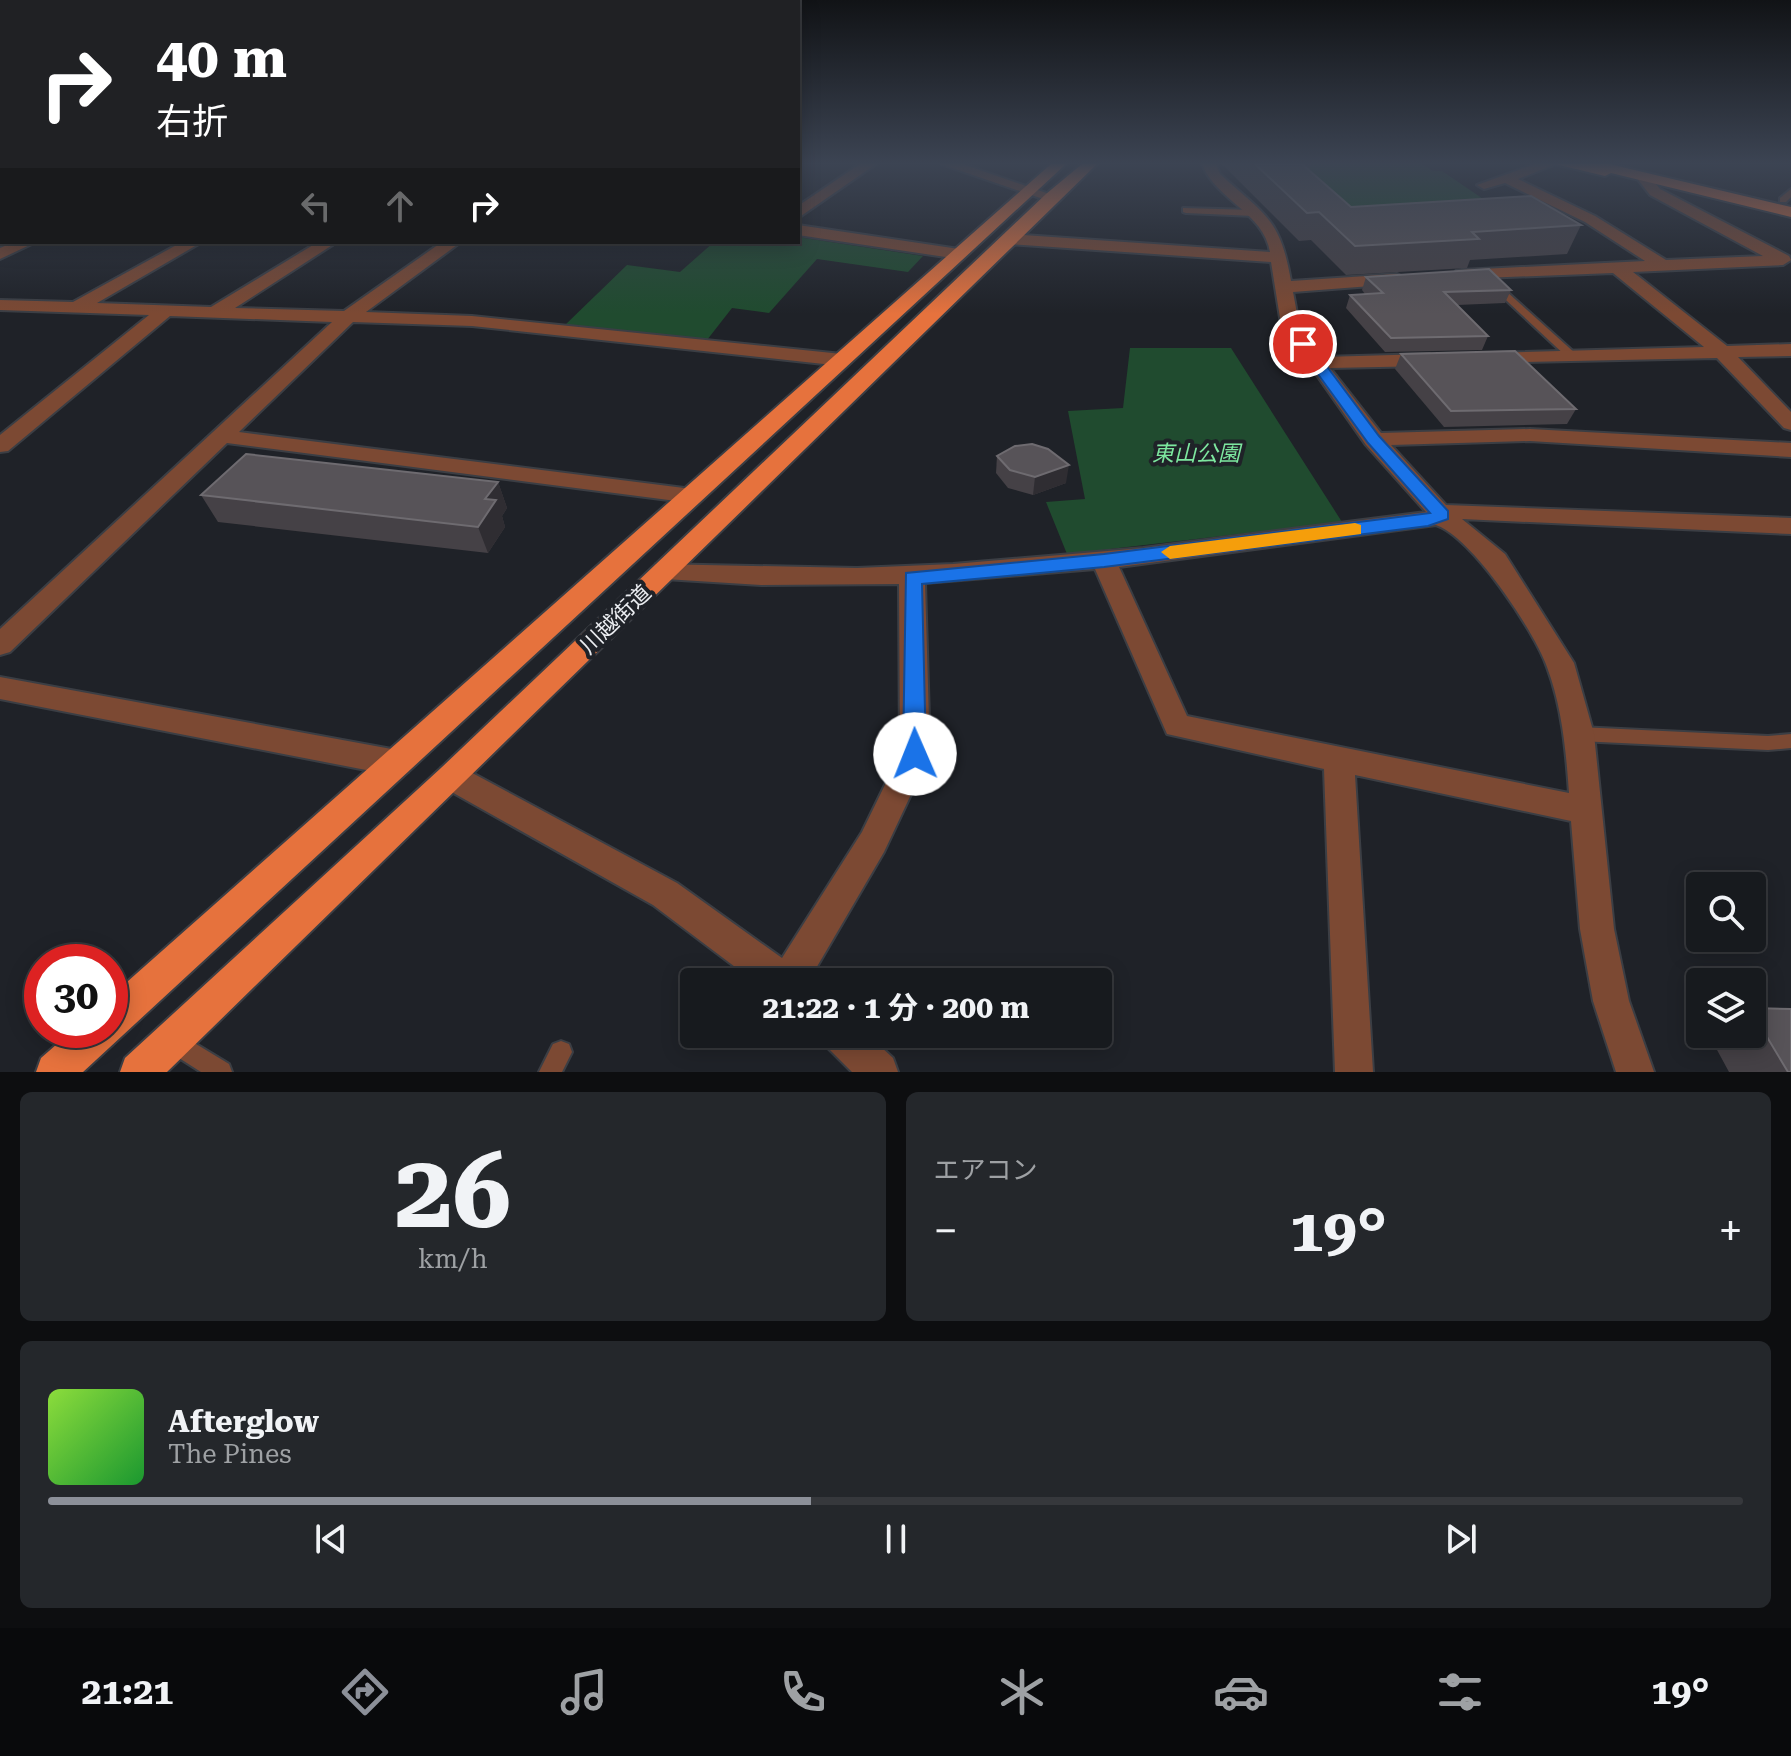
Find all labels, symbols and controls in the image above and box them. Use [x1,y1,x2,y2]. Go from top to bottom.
text: 40 m [156,25,287,91]
icon: right [24,32,128,136]
text: 右折 [156,101,228,143]
icon: left [294,184,338,228]
icon: ahead [378,184,422,228]
icon: right [462,184,506,228]
pin [1269,310,1337,378]
icon: arrive [1281,322,1325,366]
park label: 東山公園 [1152,441,1243,466]
street label: 川越街道 [575,580,656,659]
position arrow [873,712,957,796]
map controls [1686,872,1766,1048]
button: search [1686,872,1766,952]
speed limit sign: 30 [24,944,128,1048]
button: layers [1686,968,1766,1048]
text: 21:22 · 1 分 · 200 m [763,990,1029,1025]
text: 26 [395,1131,511,1252]
text: エアコン [934,1155,1038,1185]
text: 19° [1290,1195,1387,1266]
text: − [934,1205,958,1257]
text: + [1718,1205,1743,1257]
text: km/h [418,1244,488,1274]
text: Afterglow [168,1404,319,1439]
text: The Pines [168,1439,292,1469]
icon: previous [309,1517,353,1561]
icon: pause [874,1517,918,1561]
icon: next [1439,1517,1483,1561]
icon: directions [337,1664,393,1720]
icon: music [556,1664,612,1720]
icon: phone [775,1664,831,1720]
icon: climate [994,1664,1050,1720]
icon: car [1213,1664,1269,1720]
icon: filters [1432,1664,1488,1720]
text: 21:21 [82,1671,173,1713]
text: 19° [1651,1671,1709,1713]

